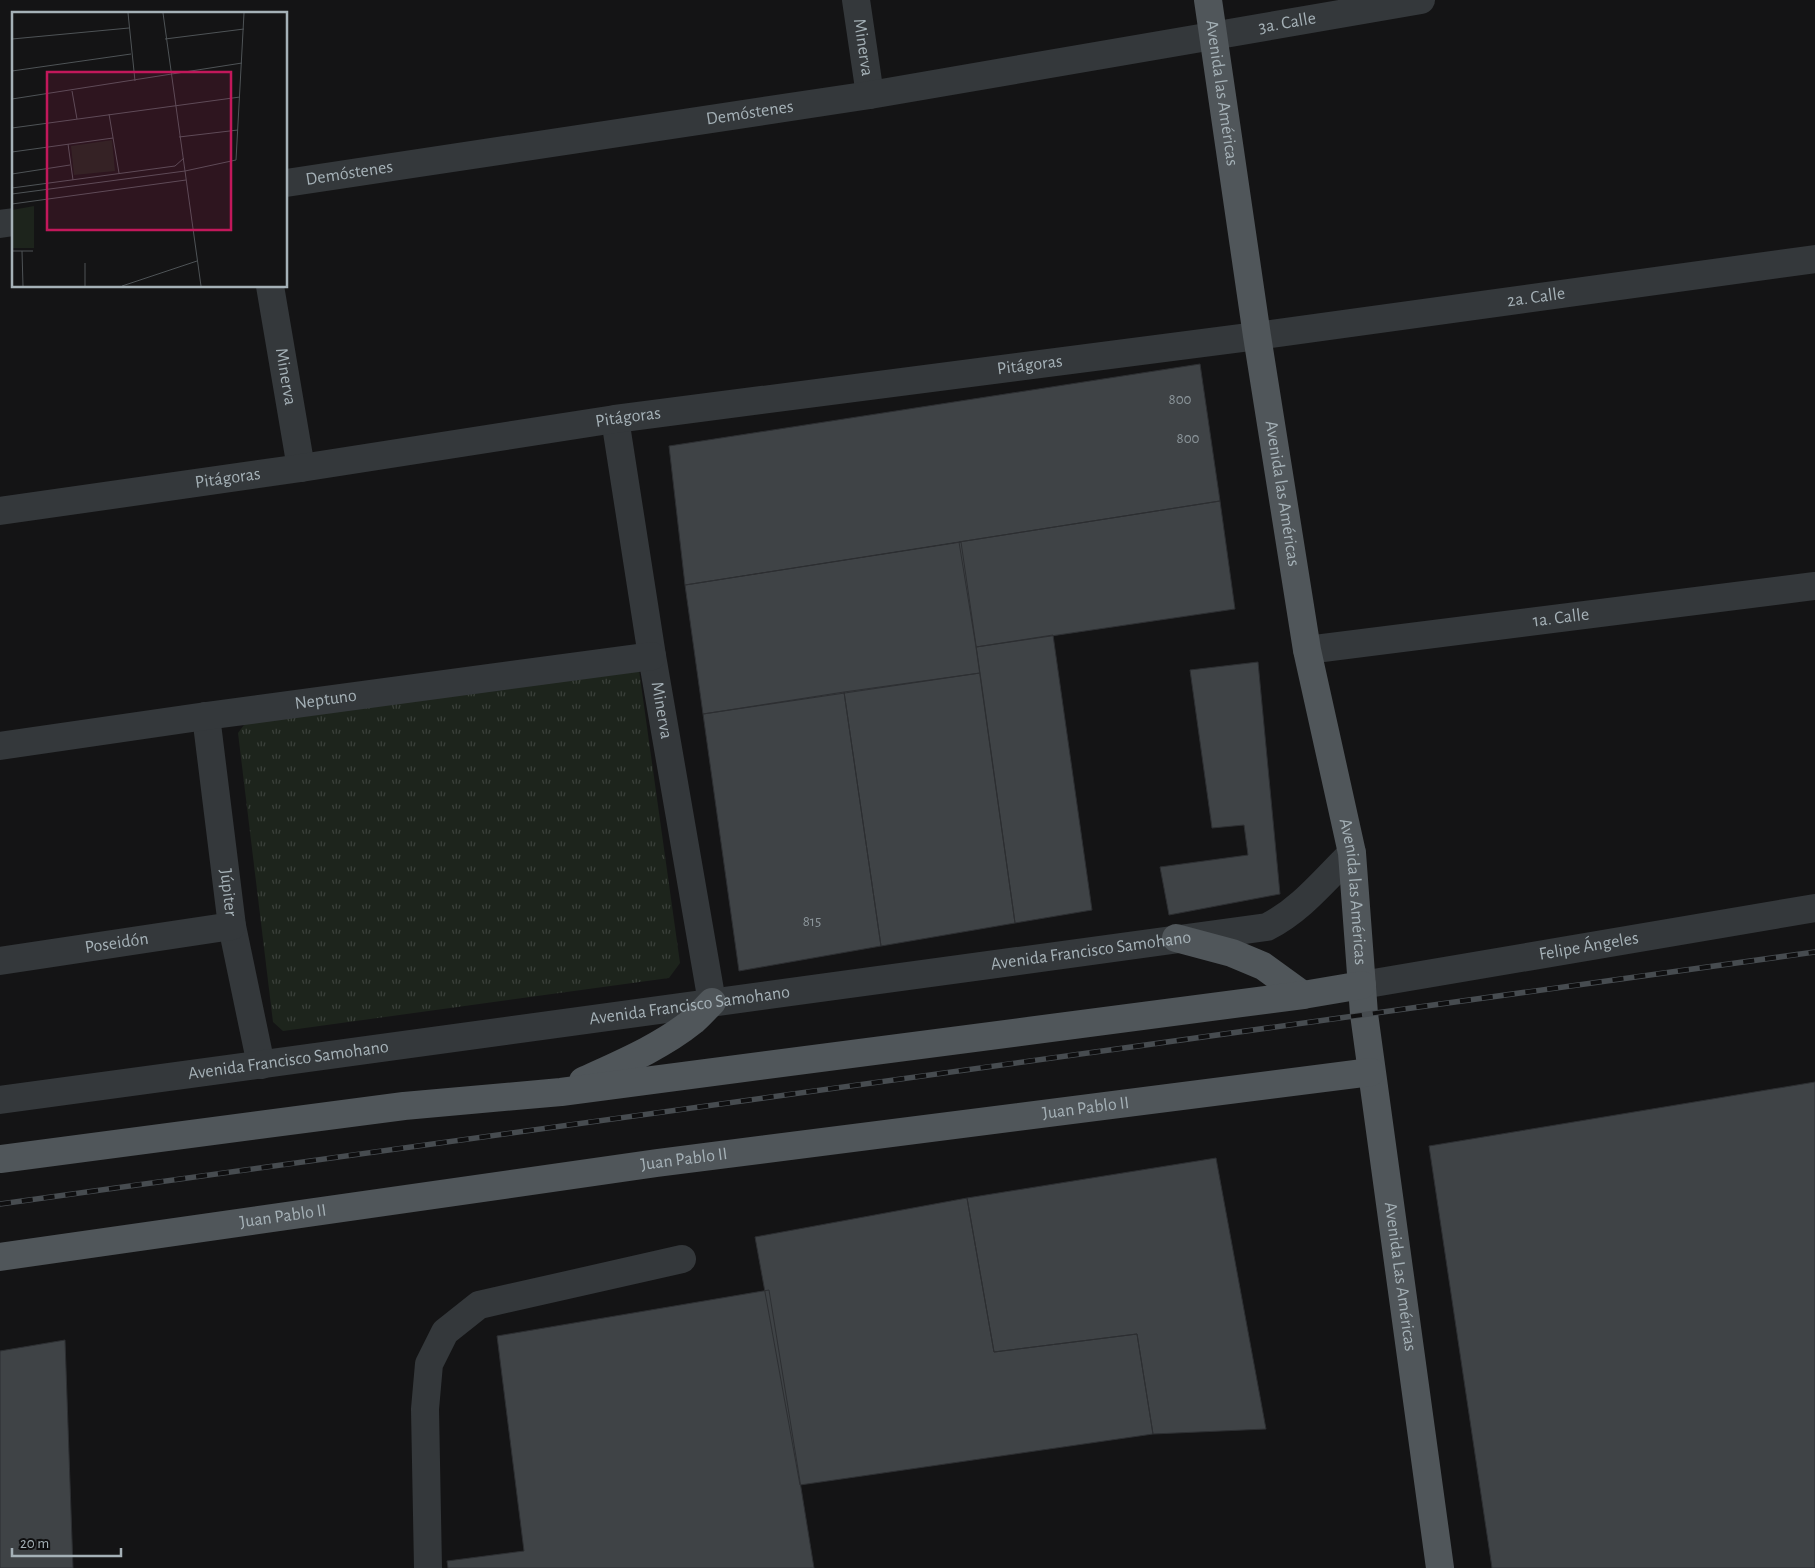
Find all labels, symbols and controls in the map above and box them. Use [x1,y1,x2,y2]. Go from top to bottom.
street label: 3a. Calle [1257,9,1317,37]
inset map [12,12,288,288]
street label: Minerva [850,18,876,77]
street label: Avenida las Américas [1202,19,1241,167]
street label: Demóstenes [705,98,795,129]
street label: Demóstenes [304,158,394,189]
street label: 2a. Calle [1506,285,1566,310]
street label: Minerva [272,347,299,407]
street label: Pitágoras [996,352,1064,379]
house number: 800 [1169,392,1192,407]
street label: Pitágoras [594,404,662,431]
street label: Avenida las Américas [1262,419,1303,568]
house number: 800 [1177,431,1200,446]
street label: Pitágoras [194,465,262,492]
street label: 1a. Calle [1532,606,1590,630]
street label: Minerva [648,680,675,740]
street label: Neptuno [294,687,358,713]
street label: Avenida las Américas [1336,817,1369,966]
street label: Júpiter [216,868,240,918]
house number: 815 [803,914,821,929]
street label: Avenida Francisco Samohano [989,928,1192,974]
street label: Felipe Ángeles [1538,929,1640,964]
street label: Poseidón [84,930,150,957]
street label: Avenida Francisco Samohano [588,983,791,1028]
street label: Avenida Francisco Samohano [187,1038,390,1083]
street label: Juan Pablo II [1041,1094,1130,1123]
street label: Juan Pablo II [639,1145,729,1174]
street label: Juan Pablo II [239,1201,328,1232]
street label: Avenida Las Américas [1381,1201,1419,1352]
scale bar [12,1526,121,1558]
text: 20 m [20,1536,49,1551]

